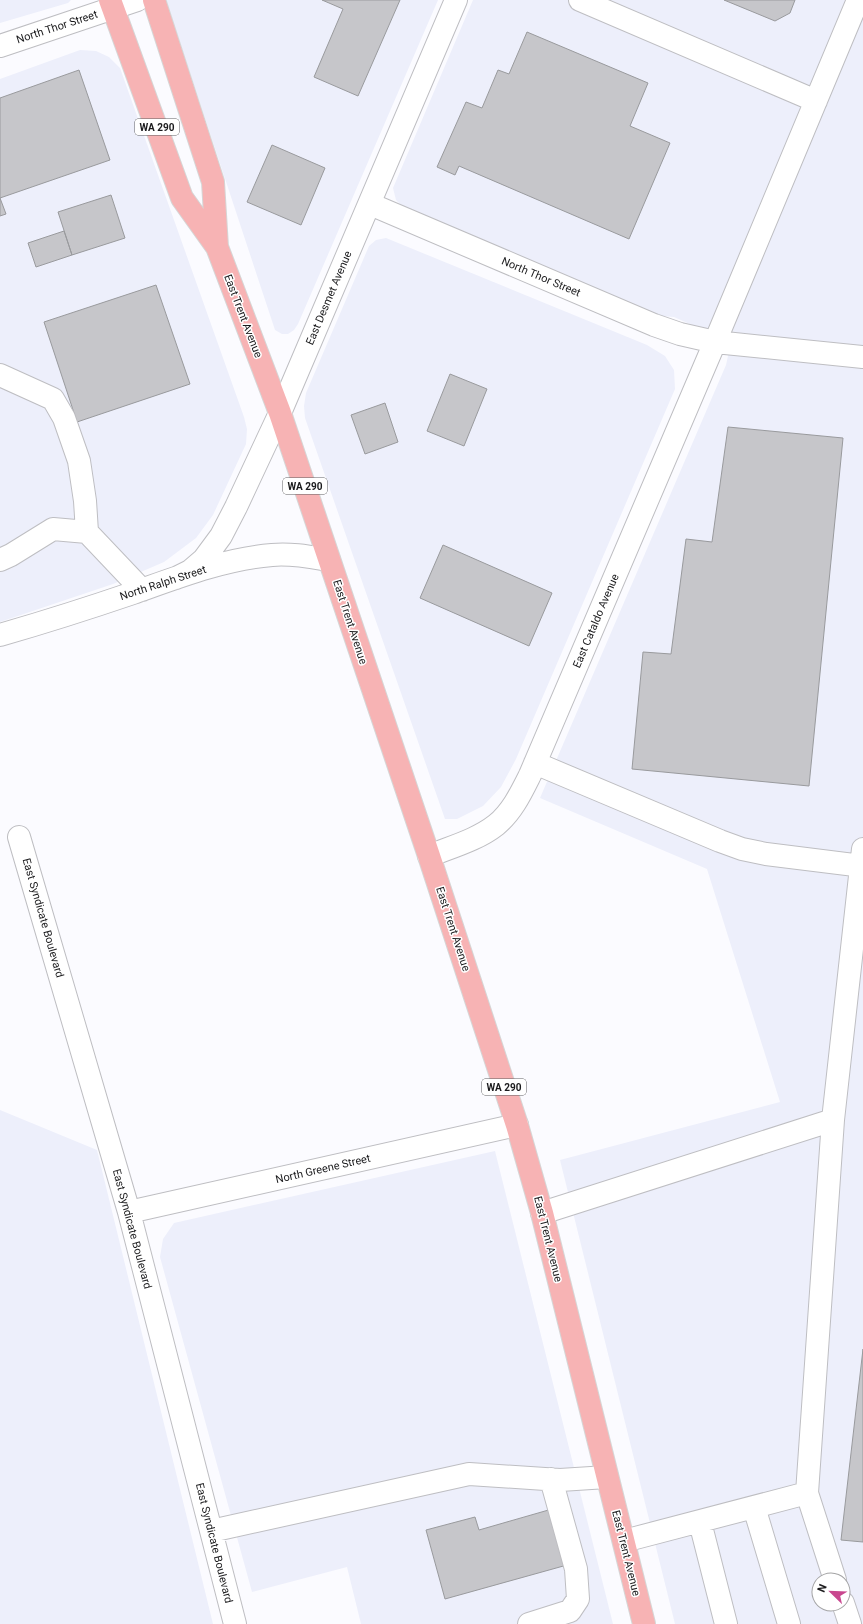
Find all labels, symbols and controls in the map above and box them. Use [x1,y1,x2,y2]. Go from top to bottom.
street label: North Thor Street [15,8,100,46]
road number: WA 290 [135,119,179,135]
street label: East Desmet Avenue [303,249,355,347]
street label: North Thor Street [499,254,583,300]
street label: East Trent Avenue [221,273,265,360]
road number: WA 290 [283,478,327,494]
street label: North Ralph Street [118,563,208,603]
street label: East Cataldo Avenue [570,572,622,670]
street label: East Trent Avenue [330,578,370,666]
street label: East Syndicate Boulevard [20,857,66,979]
street label: East Trent Avenue [433,885,473,973]
road number: WA 290 [482,1079,526,1095]
street label: North Greene Street [274,1152,372,1186]
street label: East Syndicate Boulevard [110,1168,154,1290]
street label: East Trent Avenue [531,1195,565,1283]
street label: East Syndicate Boulevard [193,1481,235,1605]
street label: East Trent Avenue [609,1509,643,1597]
north arrow [811,1572,851,1612]
text: N [815,1582,830,1594]

